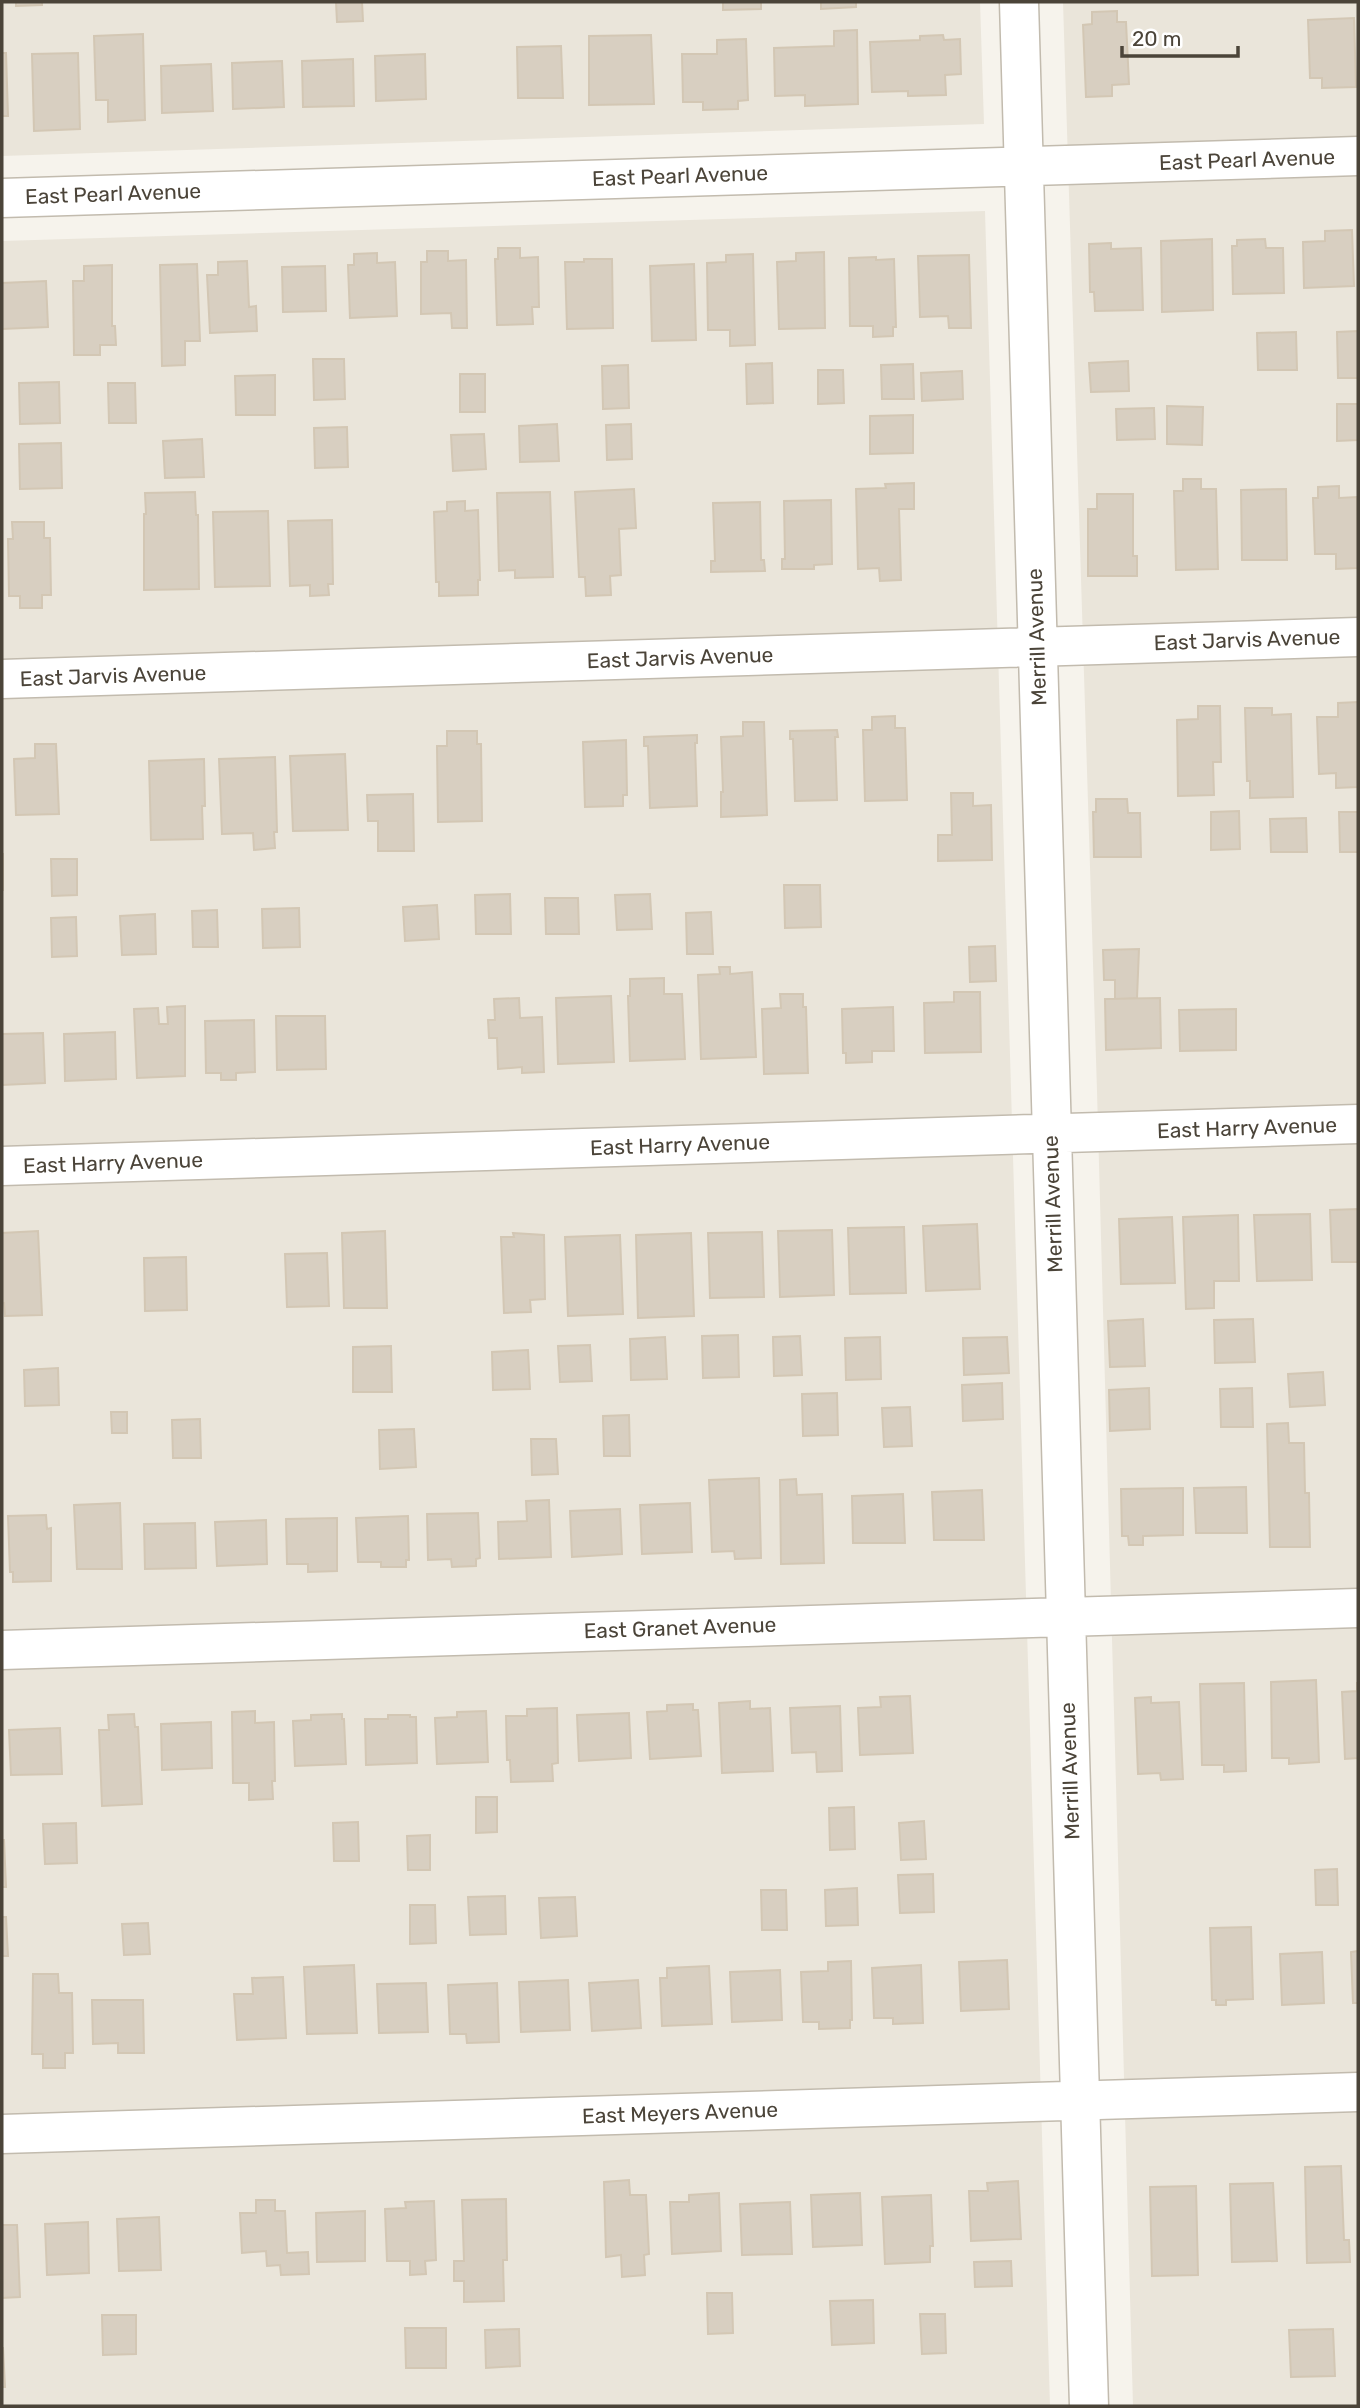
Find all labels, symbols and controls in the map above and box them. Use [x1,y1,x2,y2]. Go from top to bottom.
scale bar [1122,14,1238,58]
text: 20 m [1132,26,1181,51]
street label: East Pearl Avenue [1158,144,1336,175]
street label: East Pearl Avenue [591,160,769,191]
street label: East Pearl Avenue [24,178,202,209]
street label: Merrill Avenue [1022,568,1051,706]
street label: East Jarvis Avenue [1153,624,1341,655]
street label: East Jarvis Avenue [586,642,774,673]
street label: East Jarvis Avenue [19,660,207,691]
street label: East Harry Avenue [1157,1112,1337,1143]
street label: East Harry Avenue [590,1129,770,1160]
street label: Merrill Avenue [1038,1135,1067,1273]
street label: East Harry Avenue [23,1147,203,1178]
street label: East Granet Avenue [583,1612,777,1643]
street label: Merrill Avenue [1055,1702,1084,1840]
street label: East Meyers Avenue [582,2097,778,2128]

